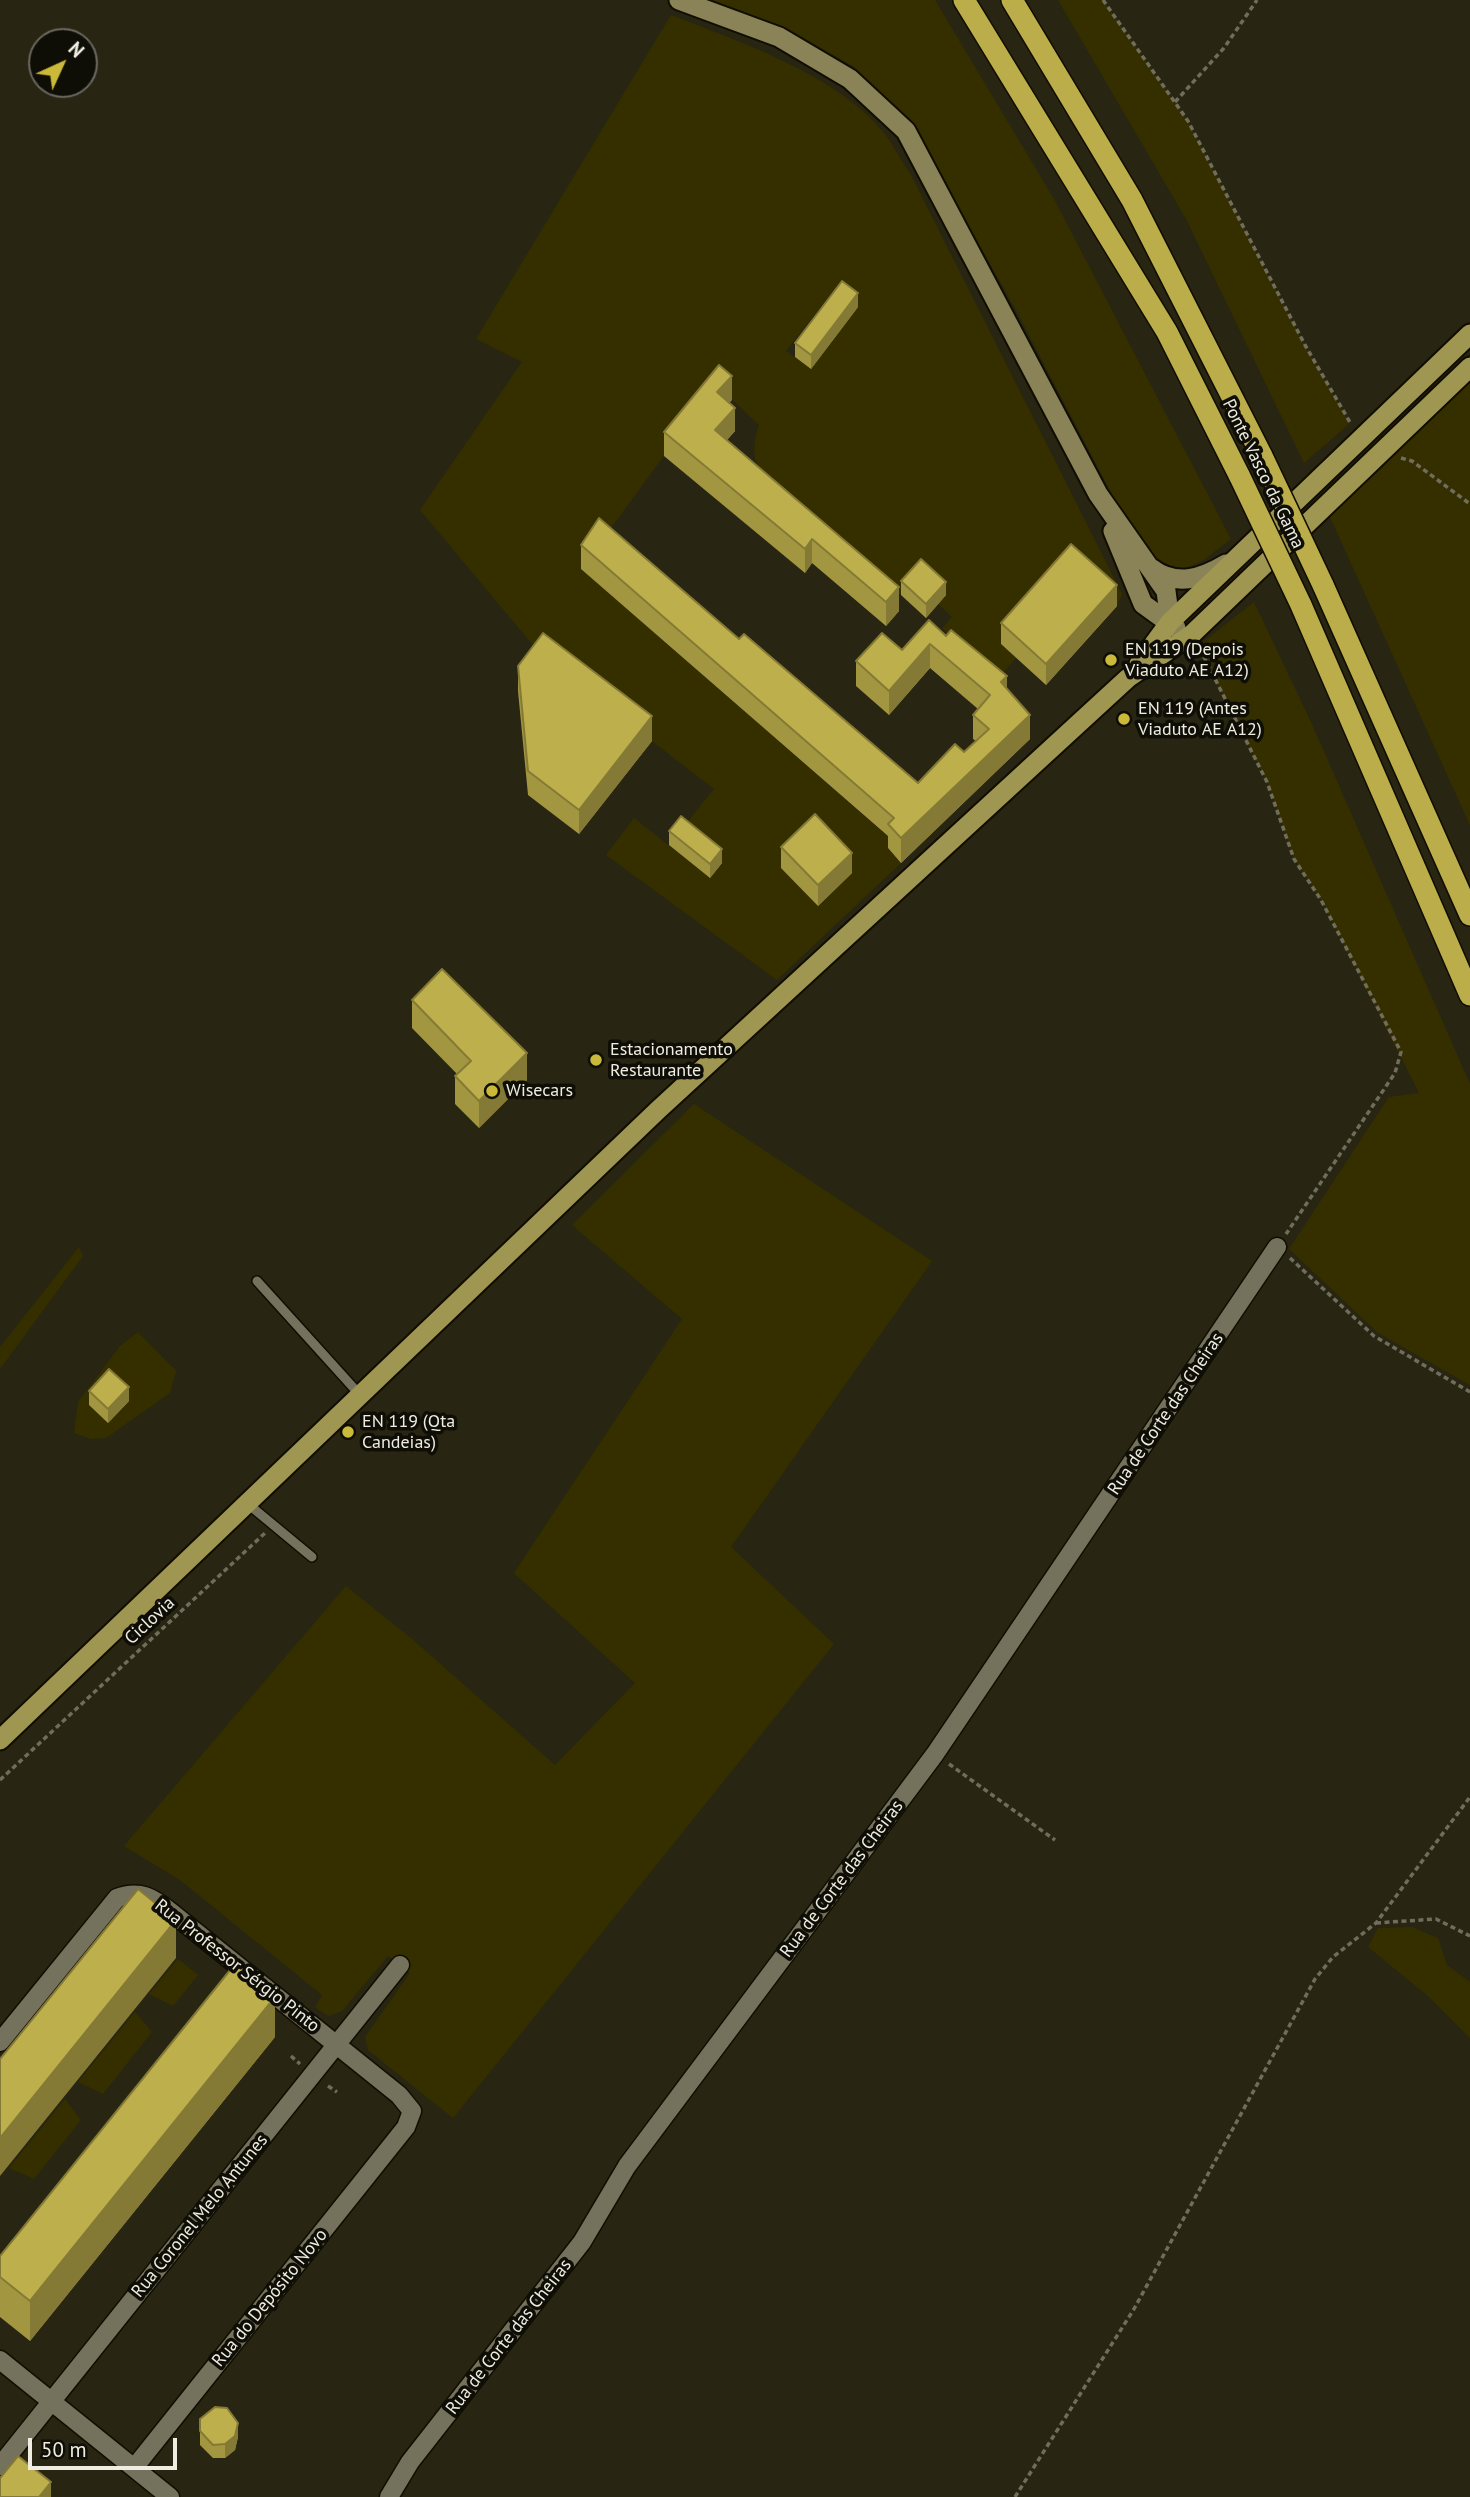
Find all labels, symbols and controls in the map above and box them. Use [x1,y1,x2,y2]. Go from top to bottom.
north arrow [28,28,98,98]
text: N [64,37,89,62]
street label: Ponte Vasco da Gama [1217,396,1309,552]
place label: EN 119 (Depois Viaduto AE A12) [1125,639,1249,682]
marker: EN 119 (Depois Viaduto AE A12) [1103,652,1119,668]
place label: EN 119 (Antes Viaduto AE A12) [1138,698,1262,740]
marker: EN 119 (Antes Viaduto AE A12) [1116,711,1132,727]
place label: Estacionamento Restaurante [610,1039,733,1082]
marker: Estacionamento Restaurante [588,1052,604,1068]
place label: Wisecars [506,1080,573,1102]
marker: Wisecars [484,1083,500,1099]
street label: Rua de Corte das Cheiras [1104,1329,1228,1499]
place label: EN 119 (Qta Candeias) [362,1411,455,1454]
marker: EN 119 (Qta Candeias) [340,1424,356,1440]
street label: Ciclovia [121,1593,179,1649]
street label: Rua de Corte das Cheiras [776,1796,908,1962]
street label: Rua Professor Sérgio Pinto [150,1895,324,2037]
street label: Rua Coronel Melo Antunes [127,2130,273,2302]
street label: Rua do Depósito Novo [208,2225,332,2371]
street label: Rua de Corte das Cheiras [442,2255,576,2419]
scale bar [32,2424,180,2468]
text: 50 m [41,2436,87,2463]

